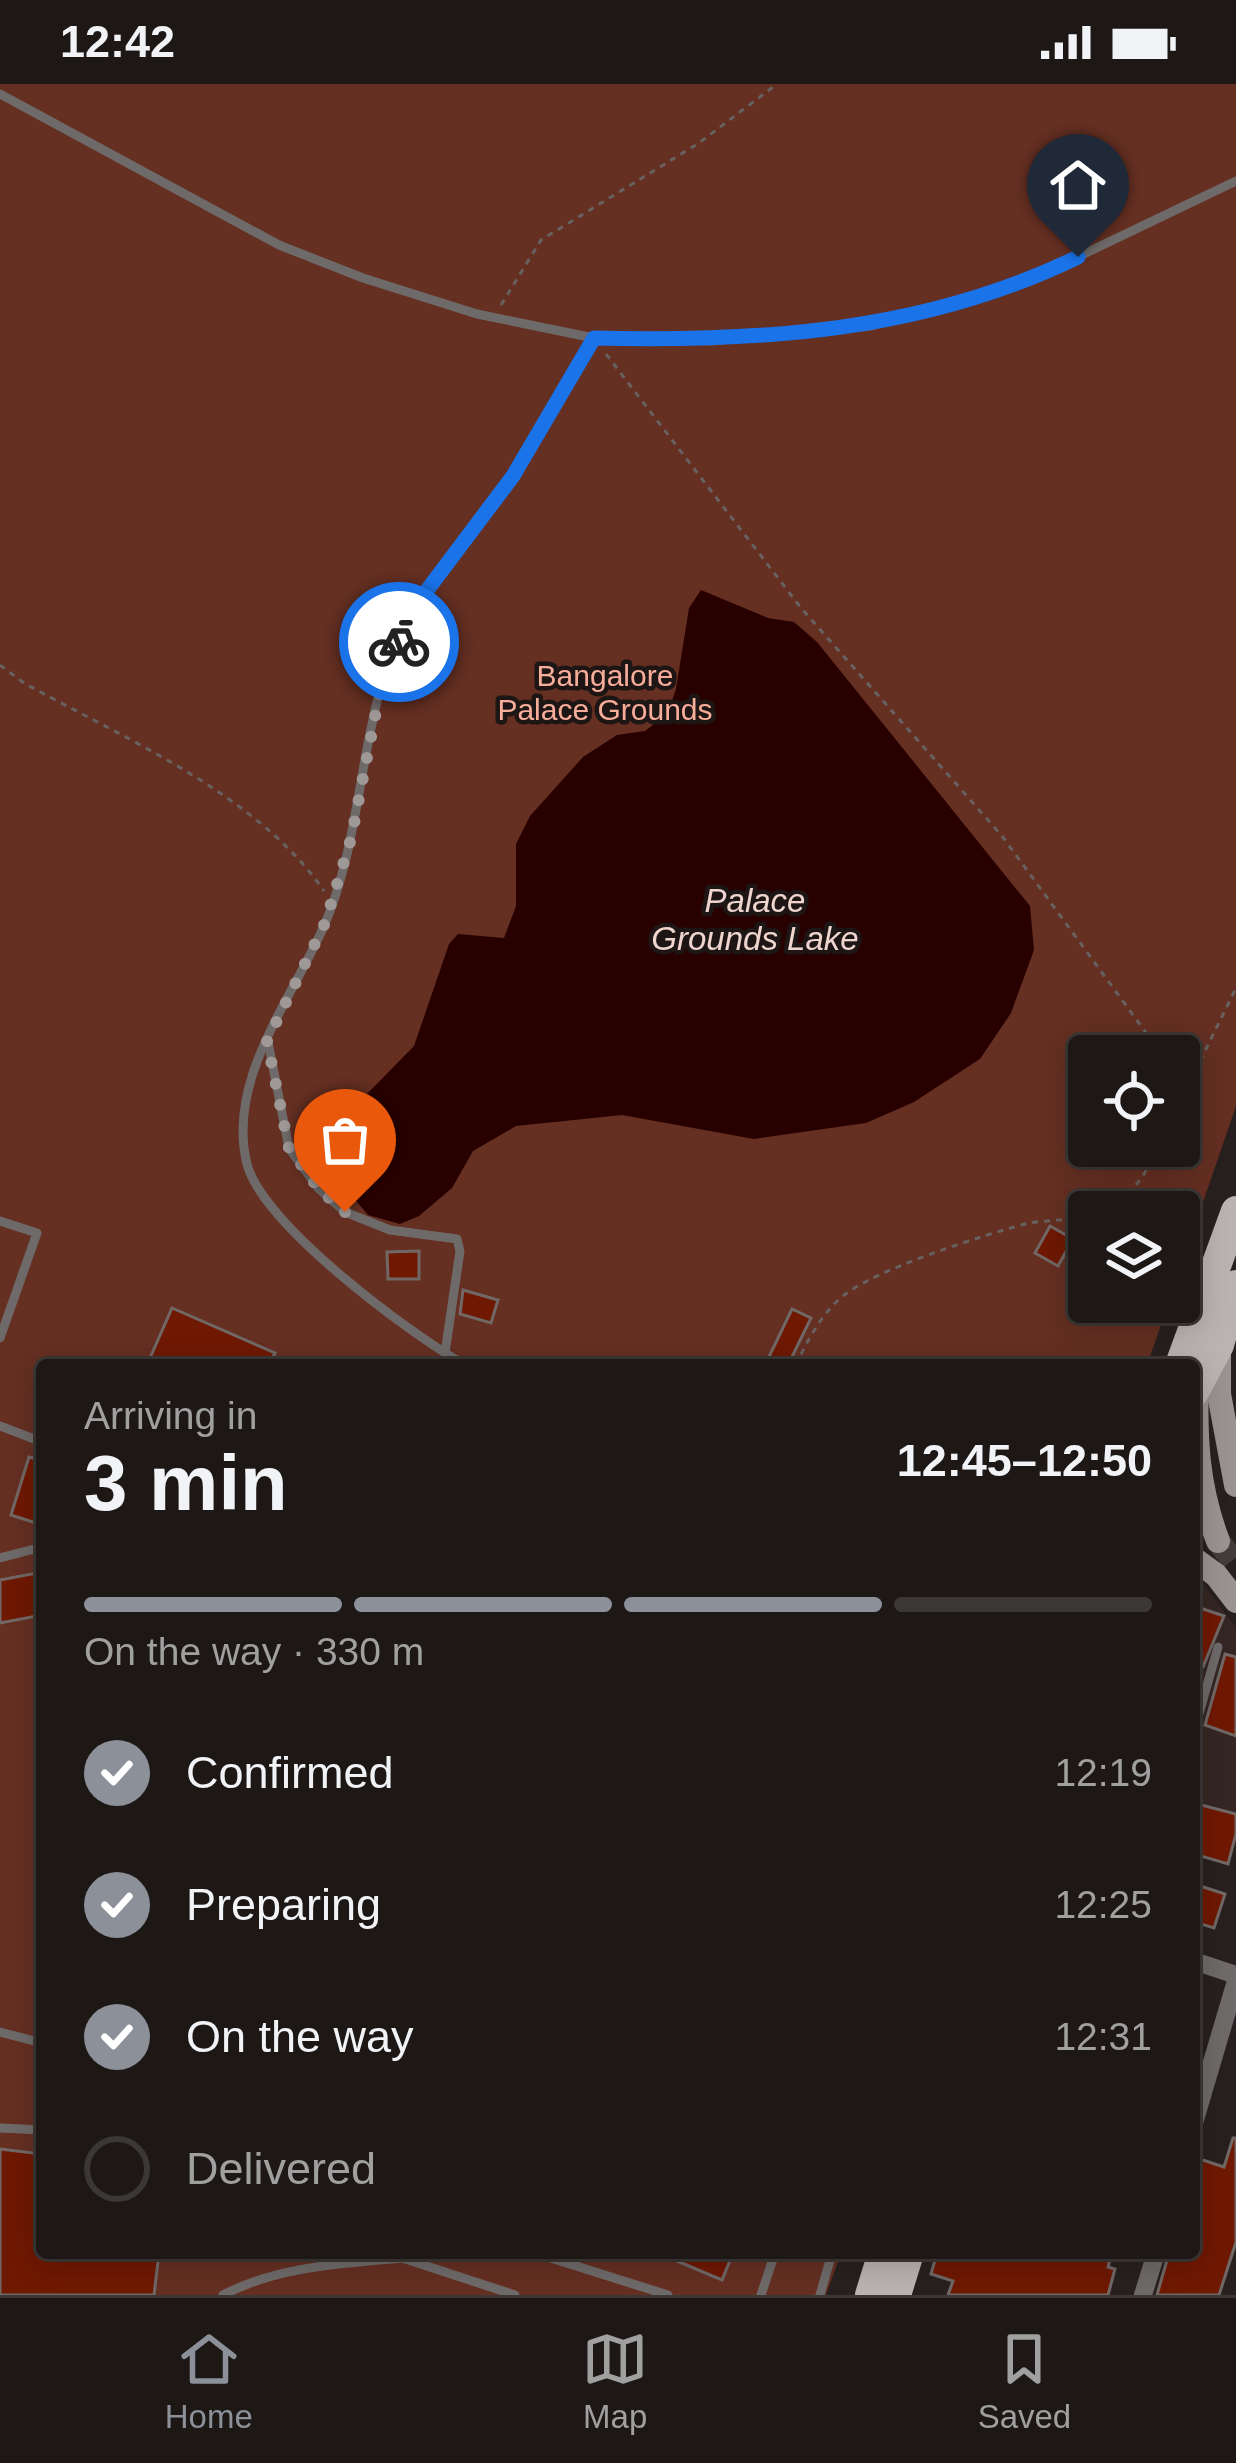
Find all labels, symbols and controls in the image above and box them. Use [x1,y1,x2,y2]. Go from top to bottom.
text: 12:42 [60,16,175,67]
pin [1027,134,1129,257]
icon: home [1045,152,1111,218]
courier [339,582,459,702]
icon: bike [366,609,432,675]
park label: Bangalore Palace Grounds [497,659,713,726]
water label: Palace Grounds Lake [651,882,859,957]
map controls [1068,1035,1200,1323]
button: locate [1068,1035,1200,1167]
pin [294,1089,396,1212]
icon: bag [312,1107,378,1173]
button: layers [1068,1191,1200,1323]
text: Arriving in [84,1394,257,1437]
text: 12:45–12:50 [897,1435,1152,1486]
text: 3 min [84,1439,288,1527]
text: On the way · 330 m [84,1630,424,1673]
icon: check [84,1740,150,1806]
text: Confirmed [186,1747,394,1798]
text: 12:19 [1054,1751,1152,1794]
icon: check [84,1872,150,1938]
text: Preparing [186,1879,381,1930]
text: 12:25 [1054,1883,1152,1926]
icon: check [84,2004,150,2070]
text: On the way [186,2011,414,2062]
text: 12:31 [1054,2015,1152,2058]
text: Delivered [186,2143,376,2194]
tab: Home [165,2326,253,2436]
tab: Map [582,2326,648,2436]
tab: Saved [978,2326,1071,2436]

